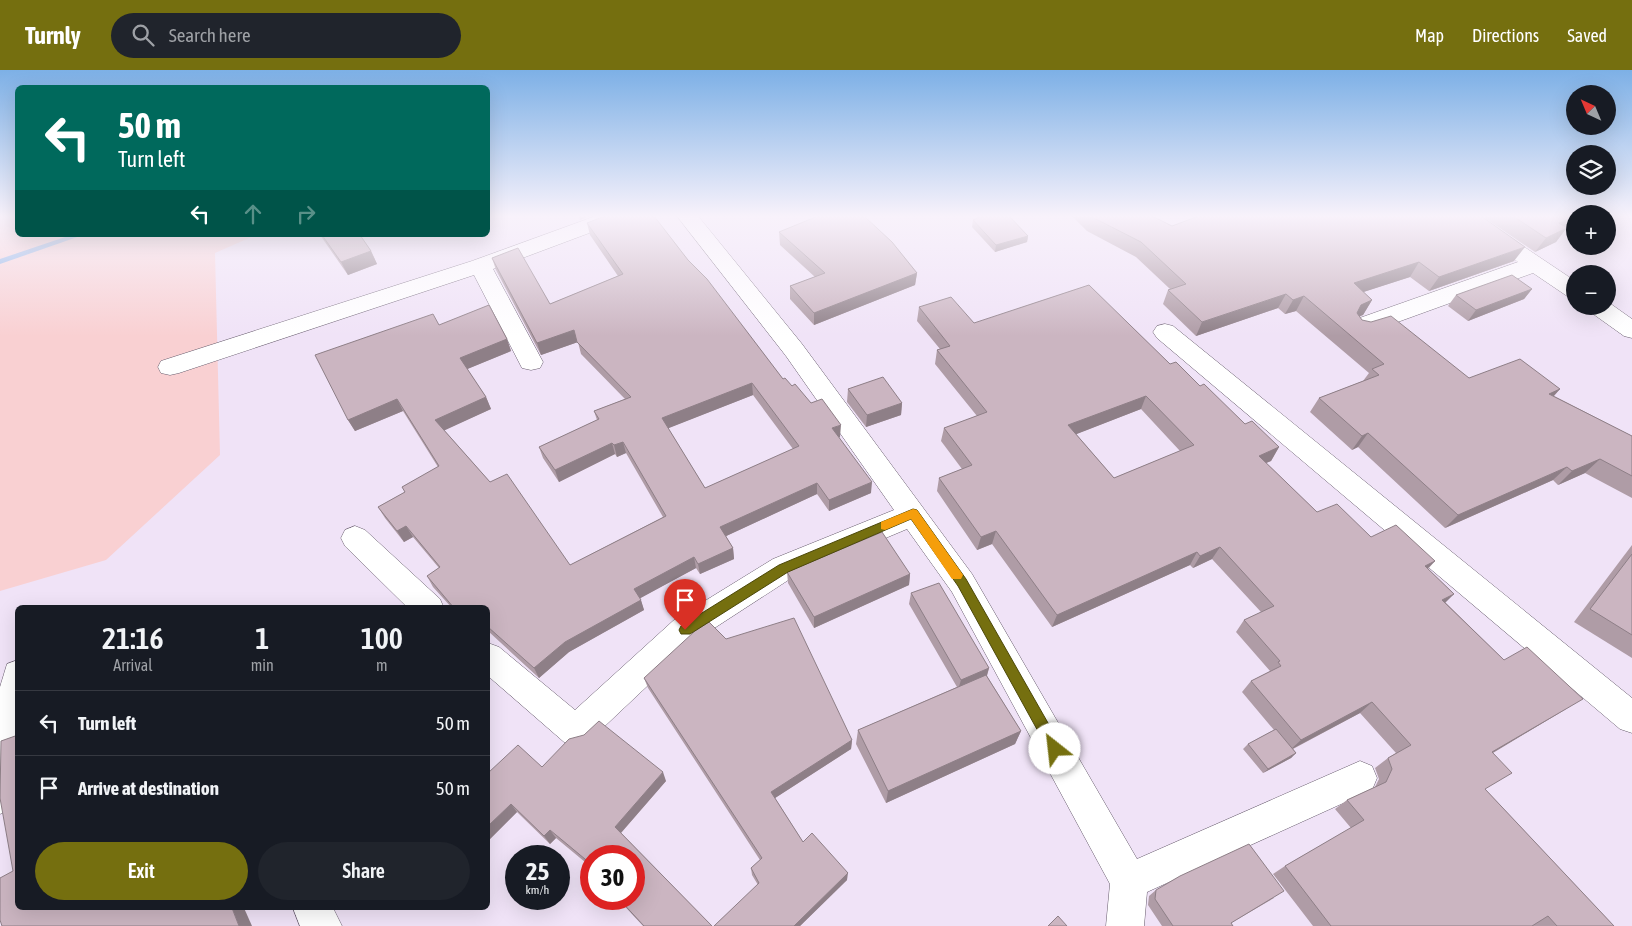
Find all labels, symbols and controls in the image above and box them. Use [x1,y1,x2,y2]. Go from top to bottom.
search box [111,13,461,58]
icon: search [129,21,157,49]
text: Turnly [25,22,81,49]
text: Search here [169,24,251,46]
text: Map [1415,25,1444,46]
text: Directions [1472,25,1539,46]
text: Saved [1567,25,1607,46]
north arrow [1566,85,1616,135]
map controls [1566,85,1616,315]
icon: left [35,105,100,170]
text: 50 m [118,105,181,145]
button: layers [1566,145,1616,195]
text: Turn left [118,146,185,172]
icon: left [186,200,214,228]
icon: ahead [239,200,267,228]
icon: right [292,200,320,228]
button: + [1566,205,1616,255]
button: − [1566,265,1616,315]
pin [664,579,706,630]
icon: arrive [671,586,699,614]
text: 21:16 [102,621,164,655]
text: 1 [255,621,269,655]
text: 100 [361,621,403,655]
text: Arrival [113,656,152,674]
text: min [251,656,274,674]
text: m [376,656,388,674]
icon: left [35,709,63,737]
text: Turn left [78,712,136,734]
text: 50 m [436,712,470,734]
position arrow [1028,722,1080,774]
icon: arrive [35,774,63,802]
text: Arrive at destination [78,777,219,799]
text: 50 m [436,777,470,799]
button: Exit [35,842,248,900]
button: Share [258,842,470,900]
speed limit sign: 30 [580,845,645,910]
text: 25 [526,857,549,885]
text: km/h [526,883,549,897]

